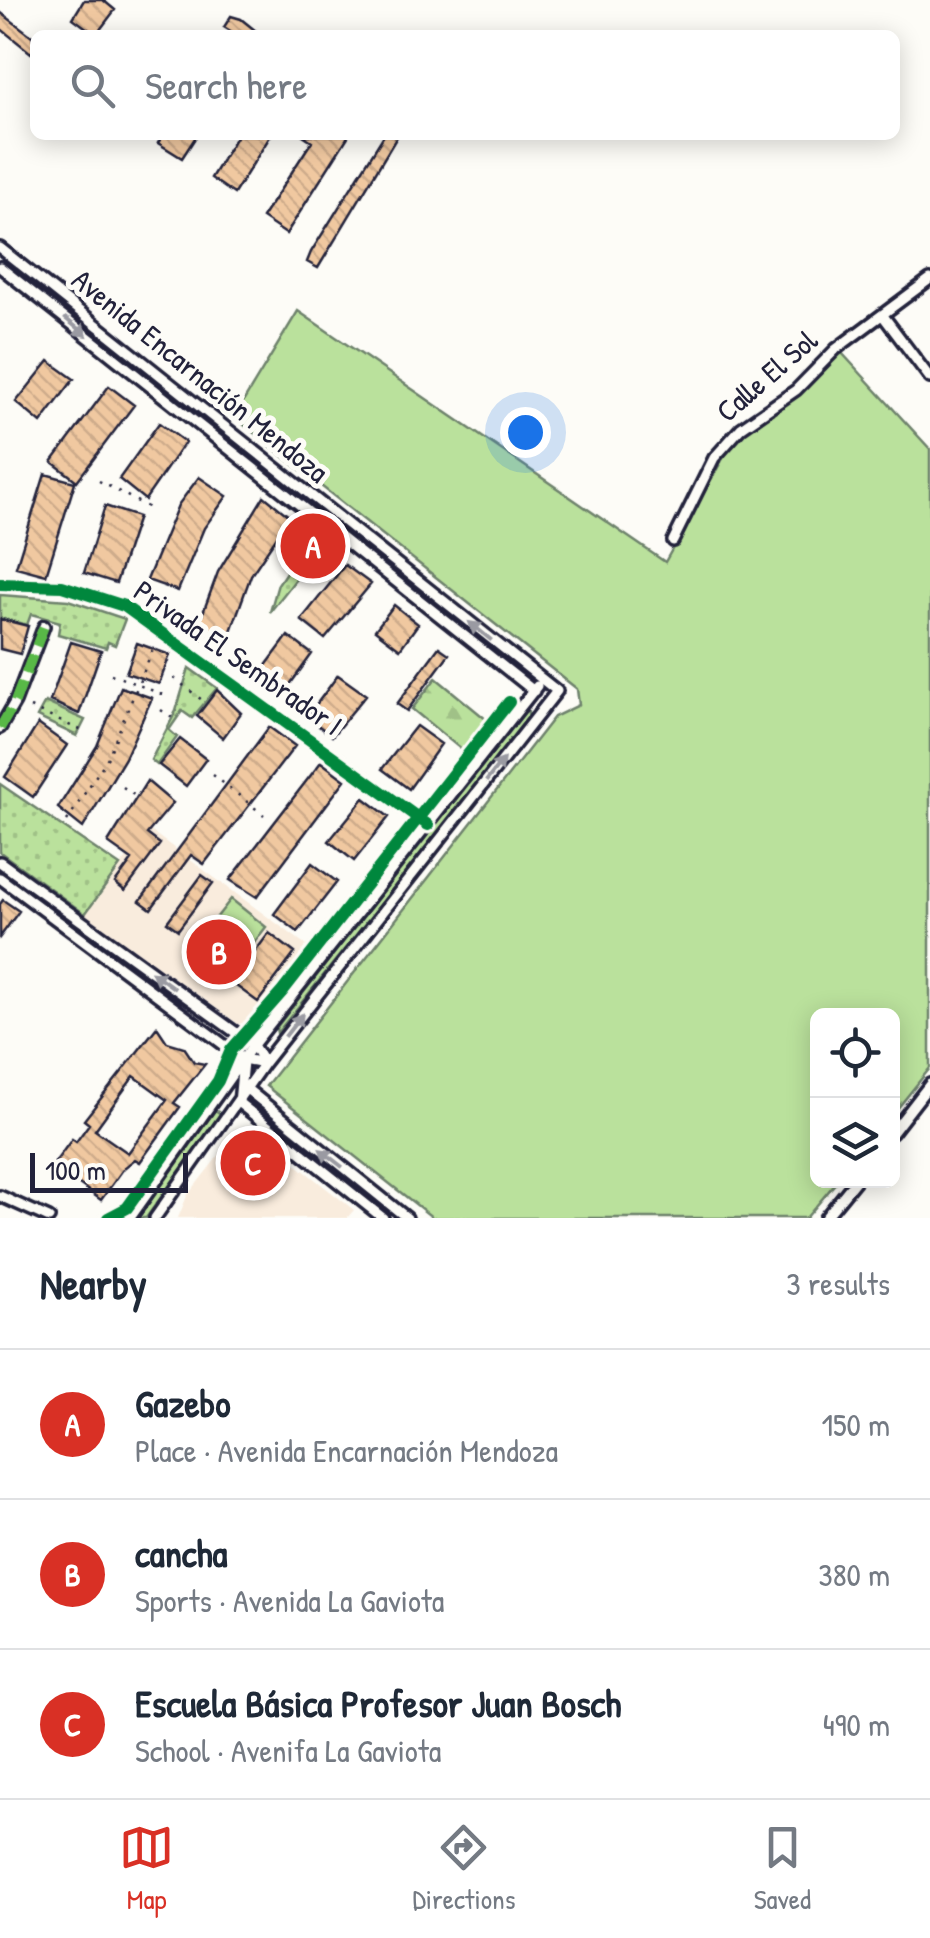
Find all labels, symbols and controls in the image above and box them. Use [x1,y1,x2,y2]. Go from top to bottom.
search box [30,30,900,140]
icon: search [65,58,120,113]
text: Search here [145,59,307,111]
street label: Avenida Encarnación Mendoza [64,259,337,491]
one-way arrow [64,316,89,337]
street label: Calle El Sol [707,320,825,430]
your location [500,407,551,458]
pin: A [280,508,346,584]
street label: Privada El Sembrador I [126,570,351,744]
one-way arrow [468,621,493,642]
one-way arrow [484,757,504,783]
pin: B [186,914,252,990]
one-way arrow [150,970,176,990]
map controls [810,1008,900,1188]
button: locate [810,1008,900,1098]
one-way arrow [283,1013,304,1039]
button: layers [810,1098,900,1188]
pin: C [220,1126,286,1200]
scale bar [30,1148,188,1192]
one-way arrow [318,1148,343,1169]
text: 100 m [45,1151,106,1189]
text: Nearby [40,1255,147,1312]
text: 3 results [786,1262,890,1305]
text: Gazebo [135,1377,231,1429]
text: A [65,1403,80,1446]
text: 150 m [821,1403,890,1446]
text: Place · Avenida Encarnación Mendoza [135,1429,558,1472]
text: cancha [135,1527,227,1579]
text: B [64,1553,81,1596]
text: 380 m [818,1553,890,1596]
text: Sports · Avenida La Gaviota [135,1579,444,1622]
text: Escuela Básica Profesor Juan Bosch [135,1677,621,1729]
text: C [64,1703,81,1746]
text: 490 m [823,1703,890,1746]
text: School · Avenifa La Gaviota [135,1729,441,1772]
tab: Map [119,1820,174,1918]
tab: Directions [412,1820,515,1918]
tab: Saved [754,1820,811,1918]

